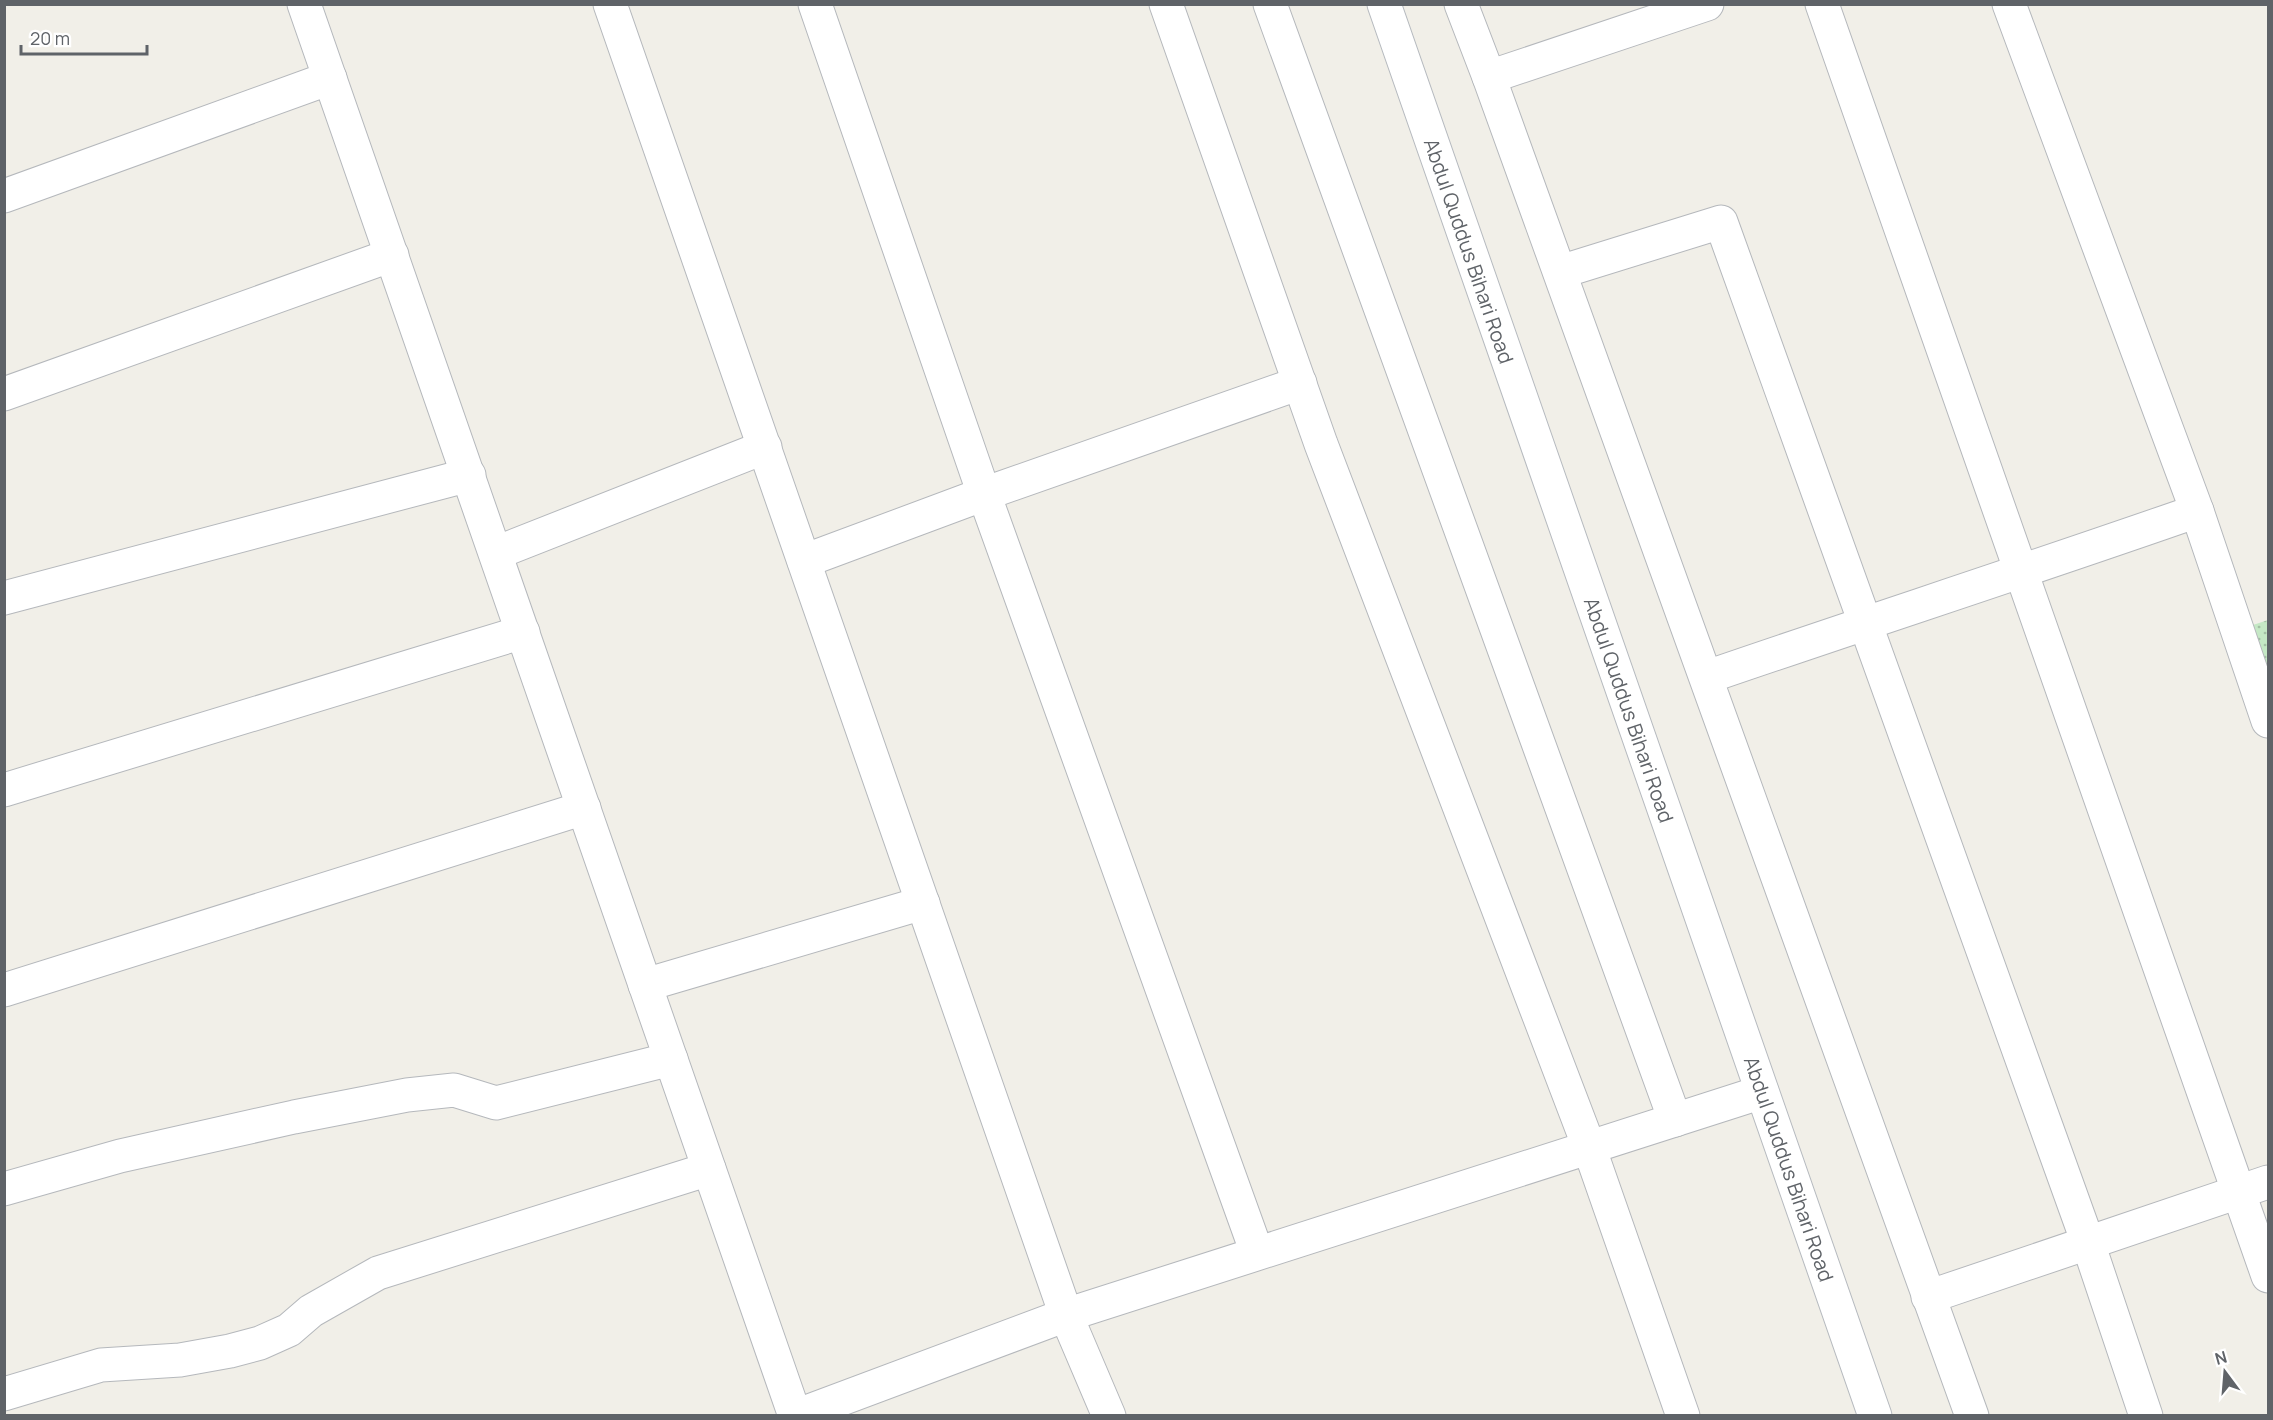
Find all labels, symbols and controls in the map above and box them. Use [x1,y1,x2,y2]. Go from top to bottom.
scale bar [21,18,147,56]
text: 20 m [30,26,70,50]
street label: Abdul Quddus Bihari Road [1418,135,1520,367]
street label: Abdul Quddus Bihari Road [1578,594,1680,826]
street label: Abdul Quddus Bihari Road [1738,1053,1840,1285]
north arrow [2195,1342,2255,1402]
text: N [2212,1345,2229,1370]

